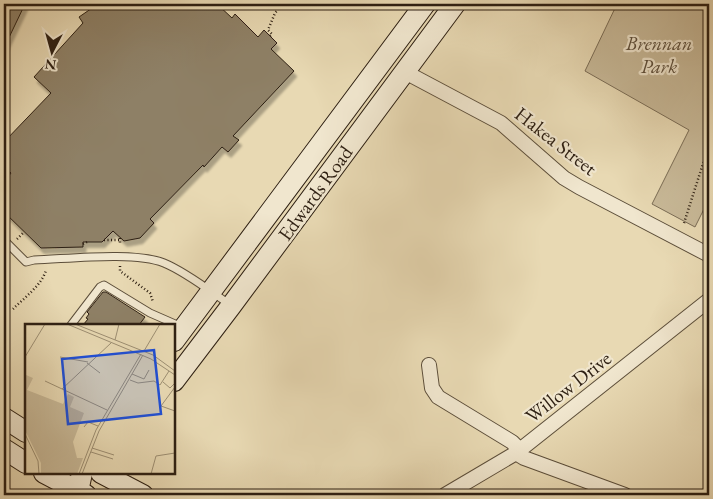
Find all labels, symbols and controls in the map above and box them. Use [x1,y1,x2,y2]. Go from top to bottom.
north arrow [28,28,78,78]
park label: Brennan Park [625,30,692,79]
text: N [43,55,57,74]
street label: Hakea Street [510,101,603,182]
street label: Edwards Road [272,140,359,246]
inset map [25,324,175,474]
street label: Willow Drive [520,345,617,429]

